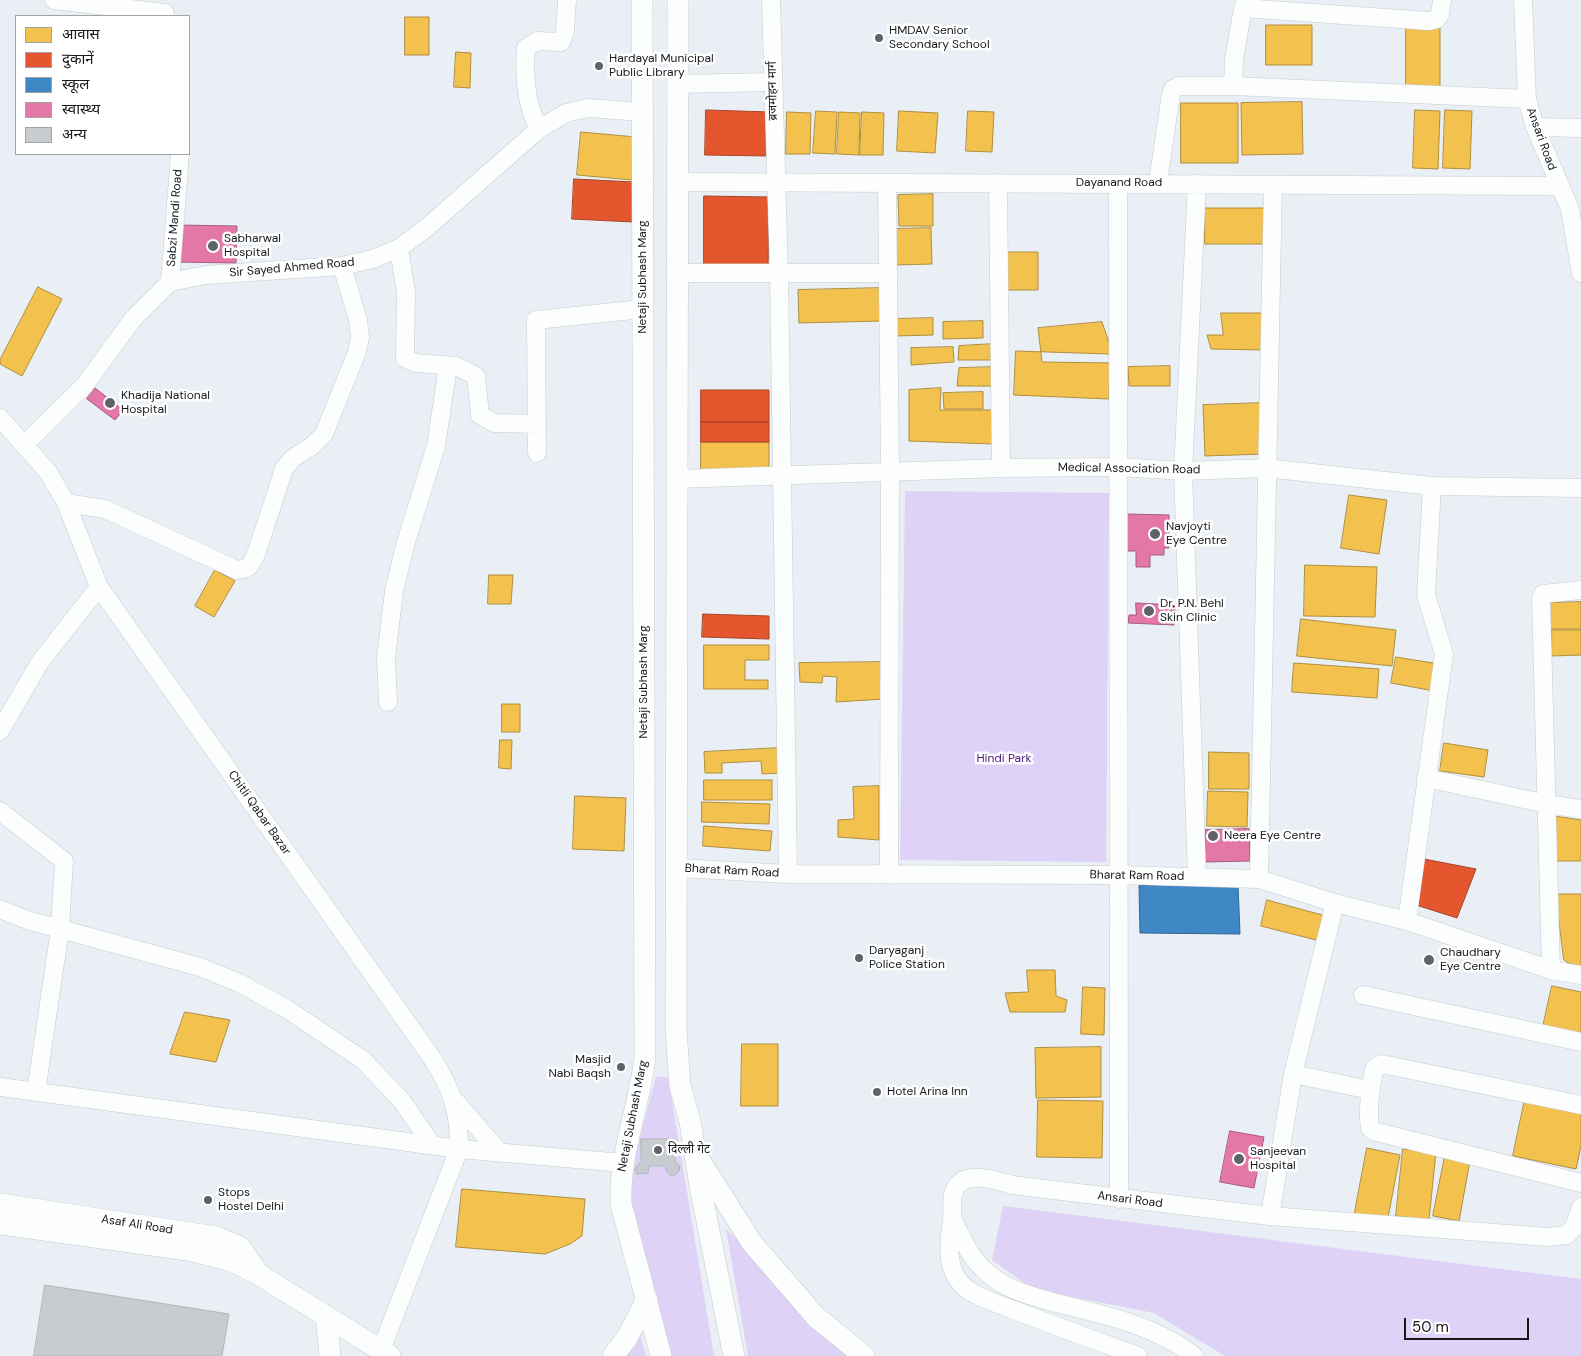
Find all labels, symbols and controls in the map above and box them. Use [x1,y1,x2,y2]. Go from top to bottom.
legend [15,15,190,155]
text: आवास [62,24,100,44]
place label: HMDAV Senior Secondary School [889,24,990,52]
marker: HMDAV Senior Secondary School [873,32,885,44]
text: दुकानें [62,49,94,69]
place label: Hardayal Municipal Public Library [609,52,714,80]
marker: Hardayal Municipal Public Library [593,60,605,72]
street label: ब्रजमोहन मार्ग [765,61,781,121]
text: स्कूल [62,74,90,94]
text: स्वास्थ्य [62,99,100,119]
street label: Ansari Road [1523,106,1559,172]
text: अन्य [62,124,87,144]
street label: Sabzi Mandi Road [164,169,186,267]
street label: Dayanand Road [1076,176,1162,190]
street label: Netaji Subhash Marg [636,220,650,334]
place label: Sabharwal Hospital [224,232,281,260]
marker: Sabharwal Hospital [206,239,220,253]
street label: Sir Sayed Ahmed Road [229,255,355,281]
place label: Khadija National Hospital [121,389,210,417]
marker: Khadija National Hospital [103,396,117,410]
street label: Medical Association Road [1058,461,1200,477]
place label: Navjoyti Eye Centre [1166,520,1227,548]
marker: Navjoyti Eye Centre [1148,527,1162,541]
place label: Dr. P.N. Behl Skin Clinic [1160,597,1224,625]
marker: Dr. P.N. Behl Skin Clinic [1142,604,1156,618]
street label: Netaji Subhash Marg [637,625,651,739]
park label: Hindi Park [976,752,1032,766]
street label: Chitli Qabar Bazar [225,768,293,858]
marker: Neera Eye Centre [1206,829,1220,843]
place label: Neera Eye Centre [1224,829,1321,843]
street label: Bharat Ram Road [684,861,780,881]
street label: Bharat Ram Road [1090,868,1184,884]
place label: Daryaganj Police Station [869,944,945,972]
place label: Chaudhary Eye Centre [1440,946,1501,974]
marker: Daryaganj Police Station [853,952,865,964]
marker: Chaudhary Eye Centre [1422,953,1436,967]
place label: Masjid Nabi Baqsh [548,1053,611,1081]
street label: Netaji Subhash Marg [615,1059,651,1173]
marker: Masjid Nabi Baqsh [615,1061,627,1073]
place label: Hotel Arina Inn [887,1085,968,1099]
marker: Hotel Arina Inn [871,1086,883,1098]
place label: दिल्ली गेट [668,1143,710,1157]
marker: दिल्ली गेट [652,1144,664,1156]
place label: Sanjeevan Hospital [1250,1145,1306,1173]
marker: Sanjeevan Hospital [1232,1152,1246,1166]
place label: Stops Hostel Delhi [218,1186,284,1214]
street label: Ansari Road [1096,1189,1164,1211]
marker: Stops Hostel Delhi [202,1194,214,1206]
street label: Asaf Ali Road [100,1212,174,1238]
scale bar [1406,1308,1531,1340]
text: 50 m [1412,1317,1449,1337]

